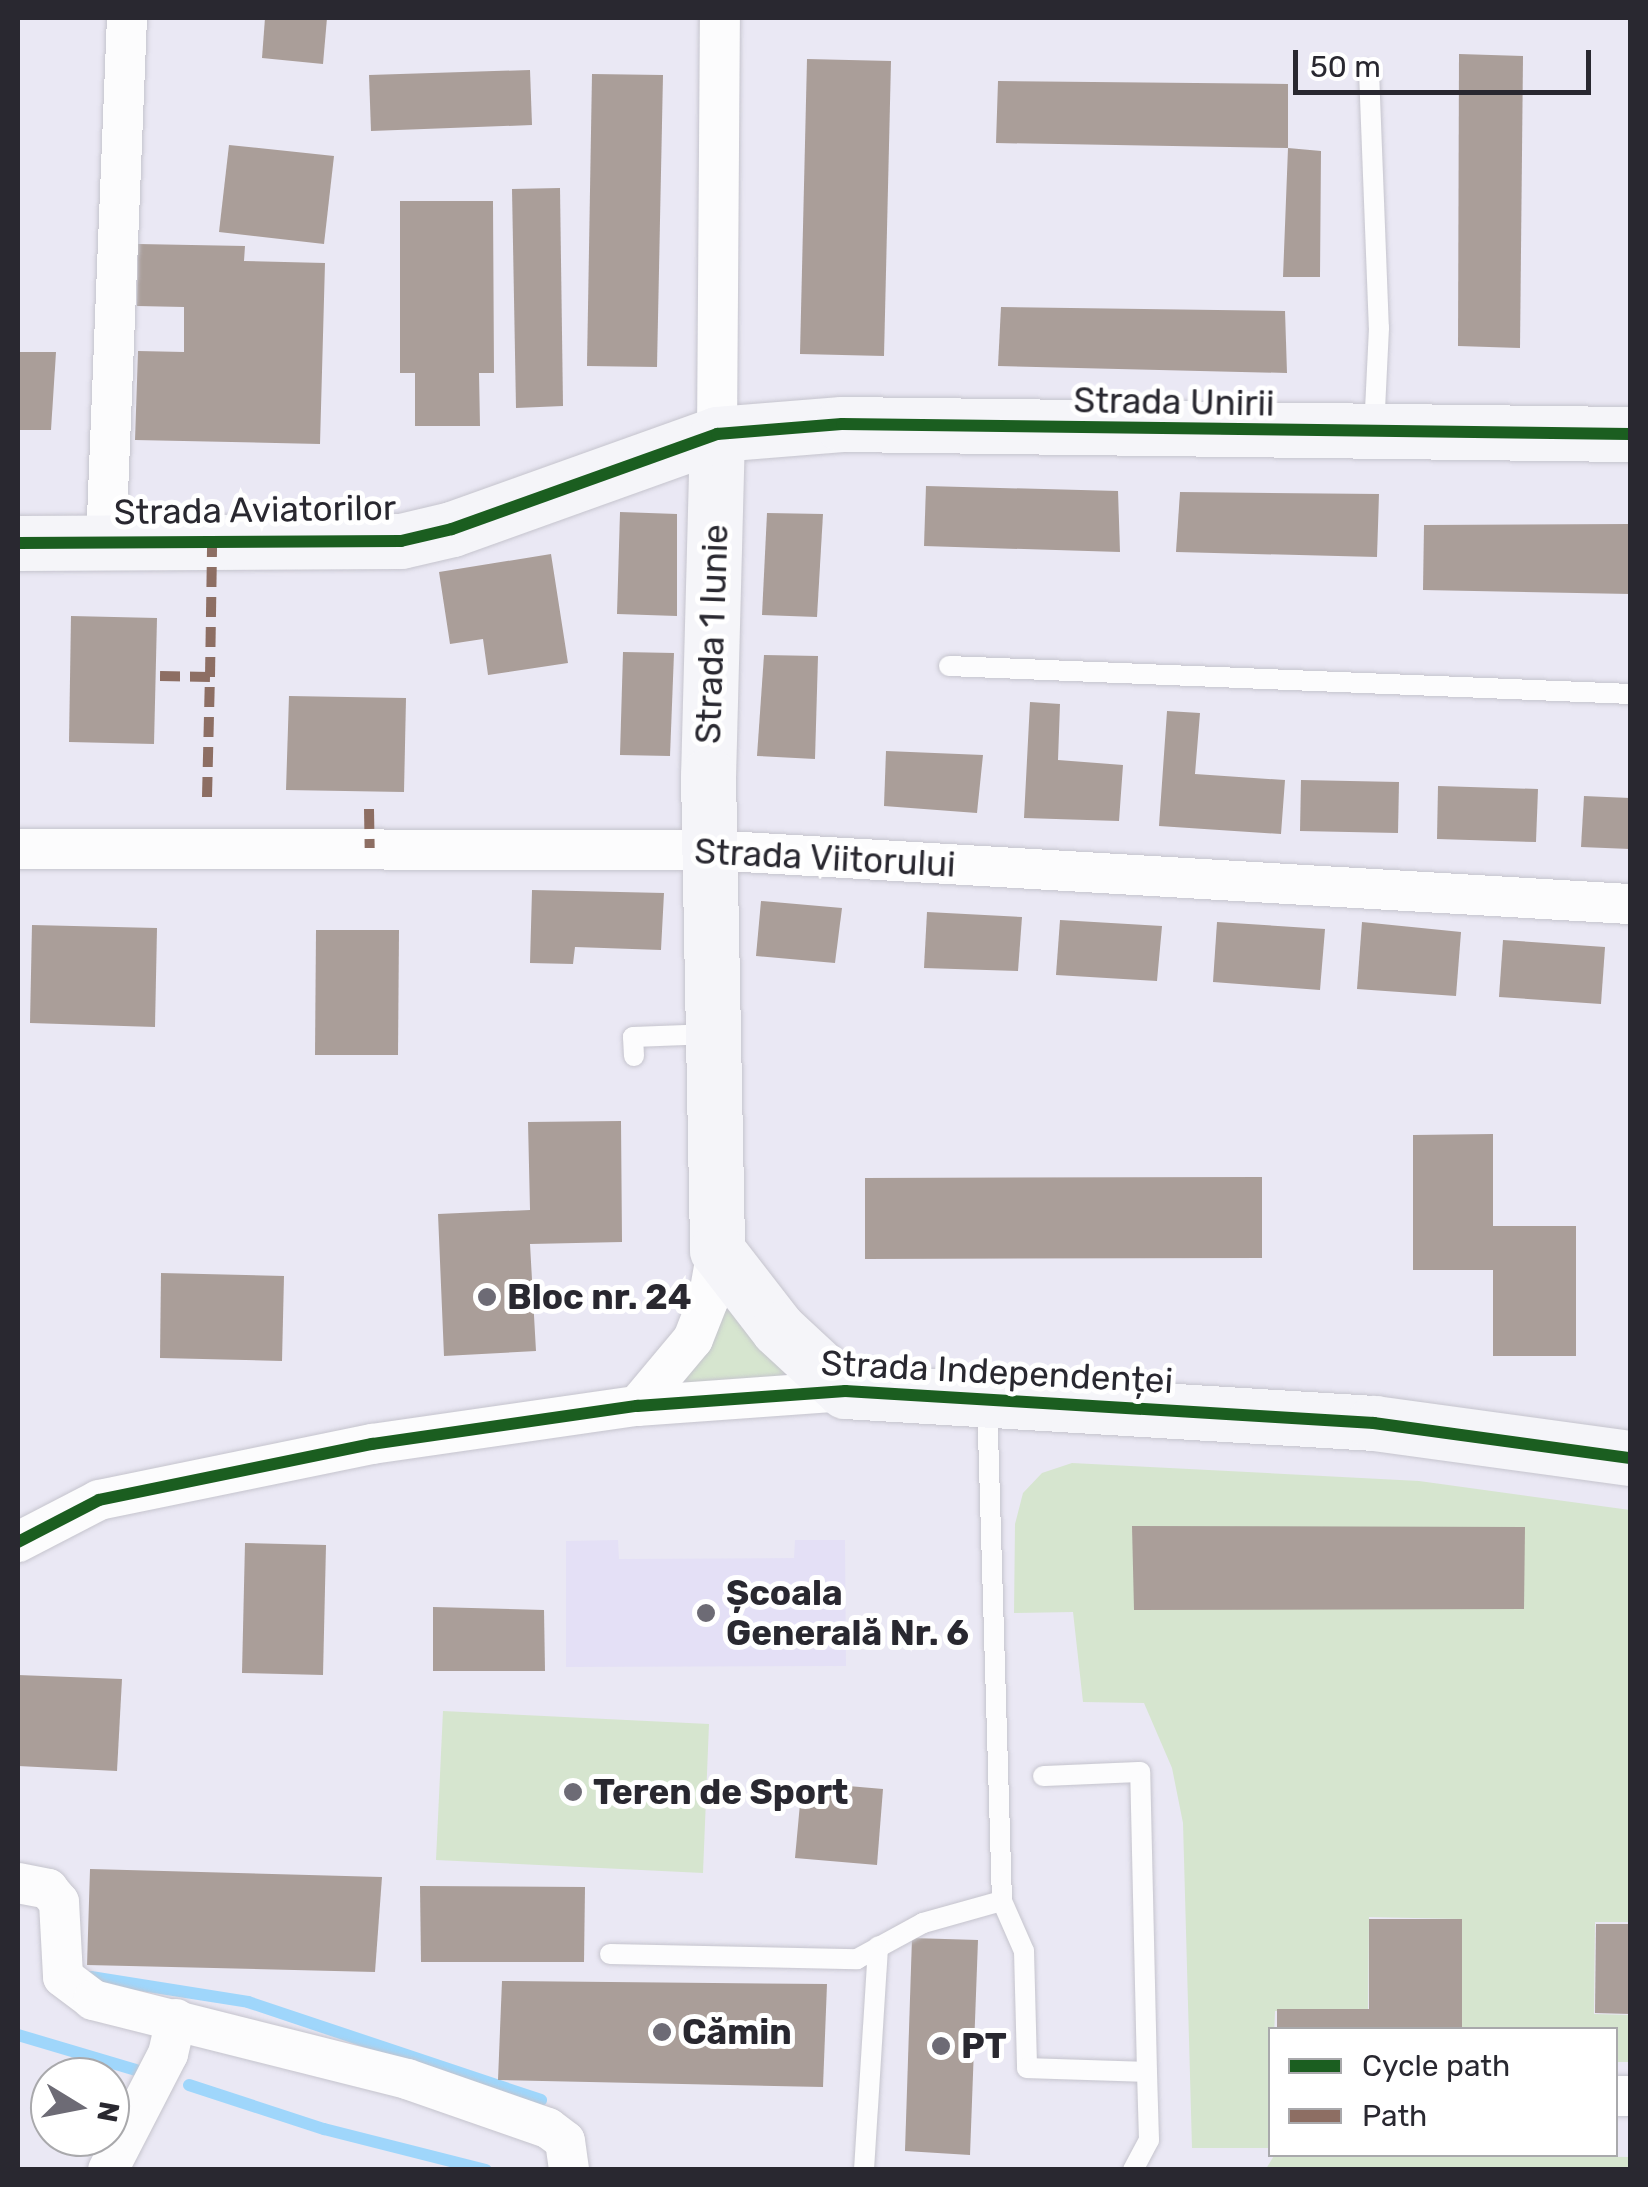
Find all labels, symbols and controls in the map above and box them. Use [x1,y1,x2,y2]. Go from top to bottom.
scale bar [1298,30,1596,92]
text: 50 m [1310,49,1381,85]
street label: Strada Unirii [1073,379,1275,425]
street label: Strada Aviatorilor [113,487,397,533]
street label: Strada 1 Iunie [687,523,737,745]
street label: Strada Viitorului [693,830,957,886]
place label: Bloc nr. 24 [507,1276,692,1318]
marker: Bloc nr. 24 [476,1286,498,1308]
street label: Strada Independenței [820,1342,1174,1402]
place label: Școala Generală Nr. 6 [726,1572,969,1654]
marker: Școala Generală Nr. 6 [695,1602,717,1624]
place label: Teren de Sport [593,1771,848,1813]
marker: Teren de Sport [562,1781,584,1803]
place label: Cămin [682,2011,792,2053]
marker: Cămin [651,2021,673,2043]
place label: PT [961,2025,1007,2067]
legend [1268,2027,1618,2157]
marker: PT [930,2035,952,2057]
text: Cycle path [1362,2048,1510,2084]
north arrow [30,2057,130,2157]
text: Path [1362,2098,1427,2134]
text: N [90,2099,126,2125]

